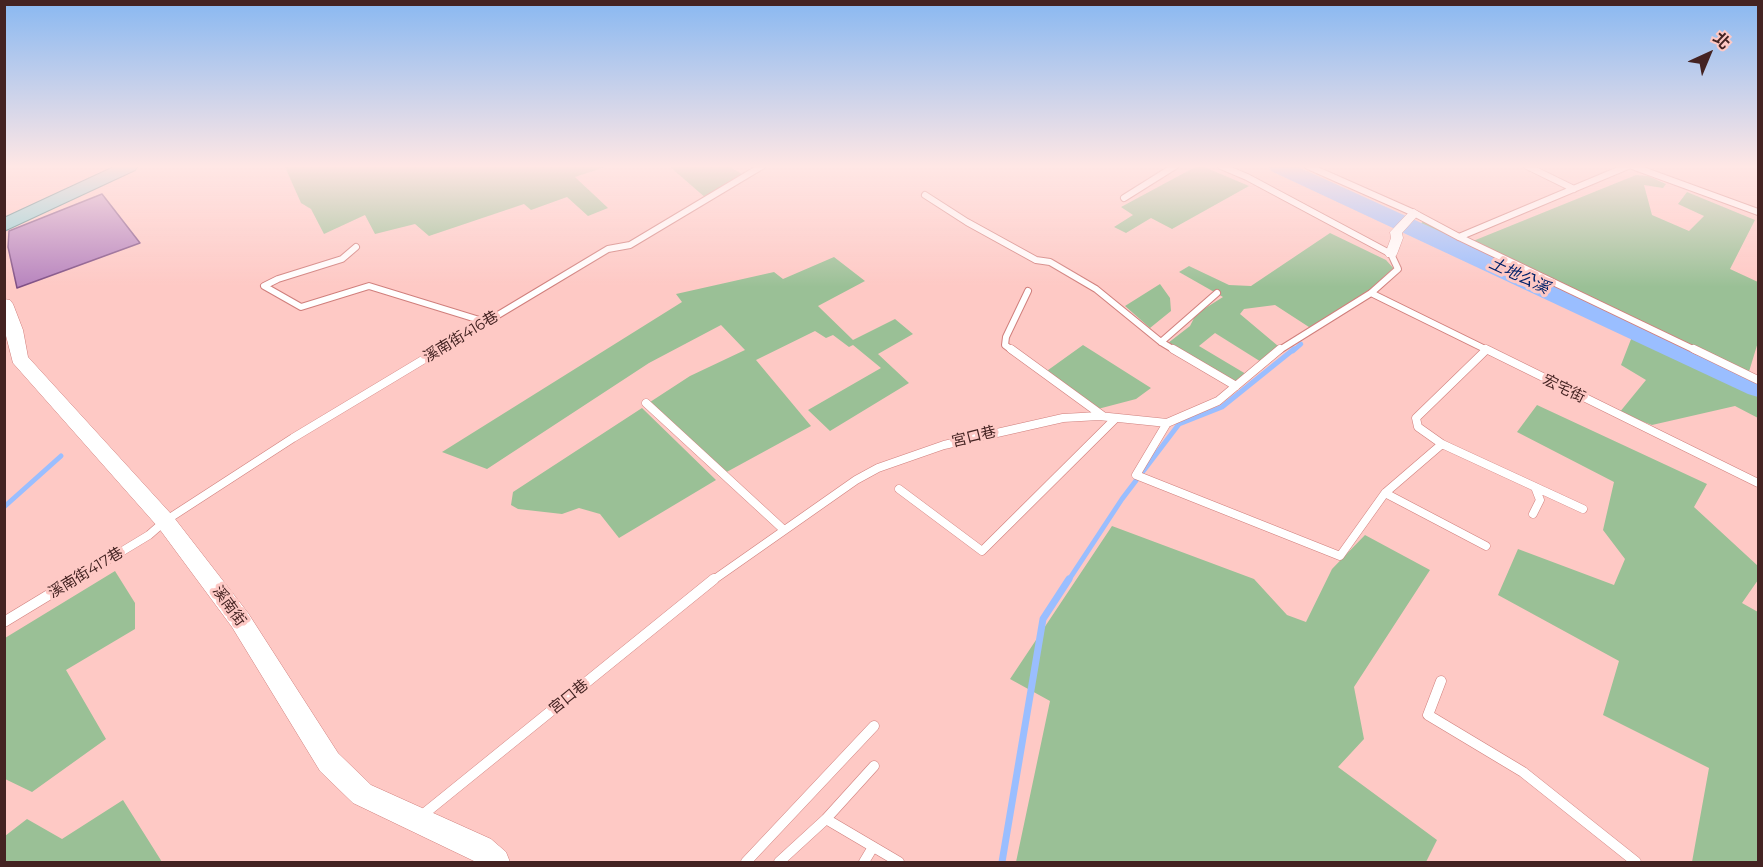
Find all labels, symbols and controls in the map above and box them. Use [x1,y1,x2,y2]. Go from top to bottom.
north arrow [1679,24,1739,84]
text: 北 [1709,28,1734,53]
water label: 土地公溪 [1486,254,1552,298]
street label: 溪南街416巷 [420,308,502,366]
street label: 宏宅街 [1540,371,1588,407]
street label: 宮口巷 [950,423,998,451]
street label: 溪南街417巷 [45,544,127,602]
street label: 溪南街 [208,583,250,629]
street label: 宮口巷 [546,676,592,718]

